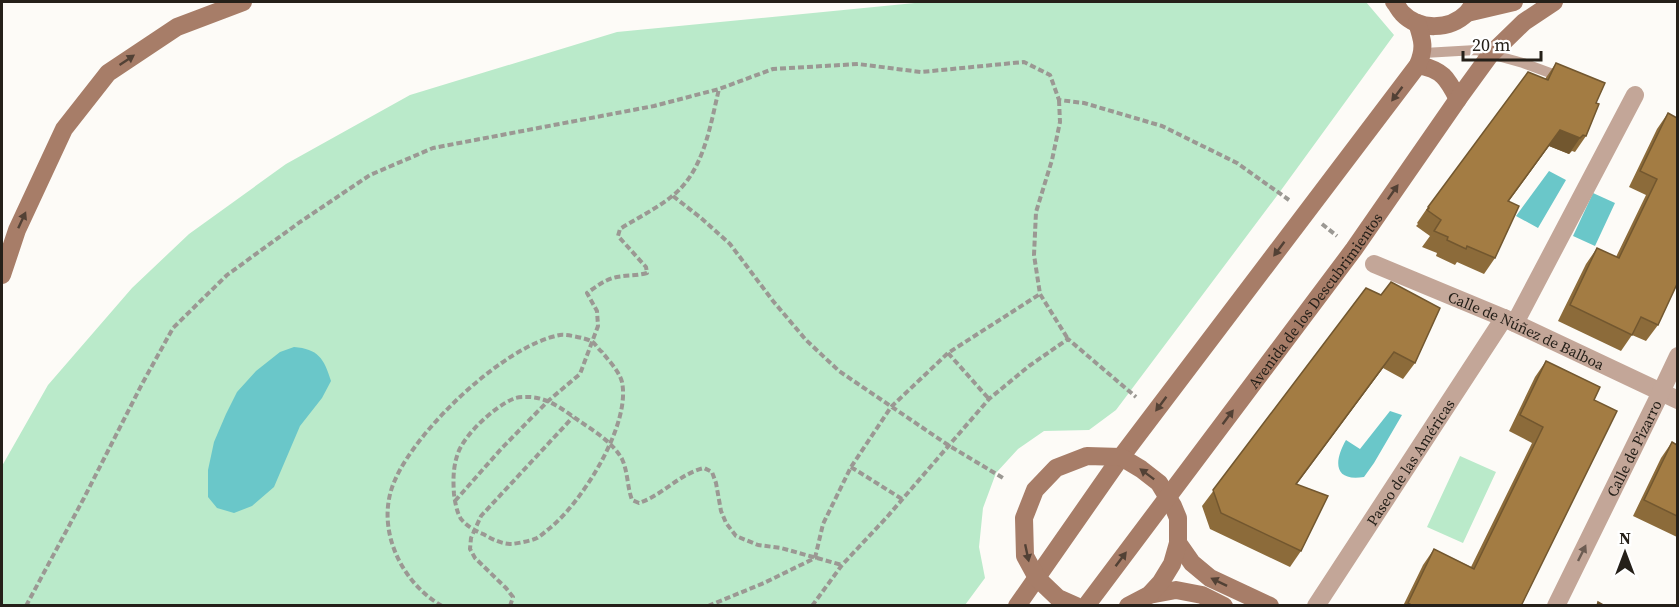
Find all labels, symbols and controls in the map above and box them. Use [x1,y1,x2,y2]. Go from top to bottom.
scale bar [1463,24,1541,62]
text: 20 m [1472,32,1510,57]
one-way arrow [119,54,135,66]
one-way arrow [1391,85,1403,101]
one-way arrow [1387,185,1399,201]
street label: Avenida de los Descubrimientos [1243,208,1387,392]
one-way arrow [18,211,27,229]
one-way arrow [1274,242,1286,257]
street label: Calle de Núñez de Balboa [1445,286,1608,374]
street label: Paseo de las Américas [1361,394,1459,529]
street label: Calle de Pizarro [1601,396,1666,500]
one-way arrow [1156,397,1168,412]
one-way arrow [1221,409,1233,424]
one-way arrow [1140,469,1155,481]
north arrow [1595,523,1655,583]
text: N [1619,527,1631,549]
one-way arrow [1022,544,1032,562]
one-way arrow [1577,544,1587,561]
one-way arrow [1115,551,1127,567]
one-way arrow [1210,577,1227,586]

